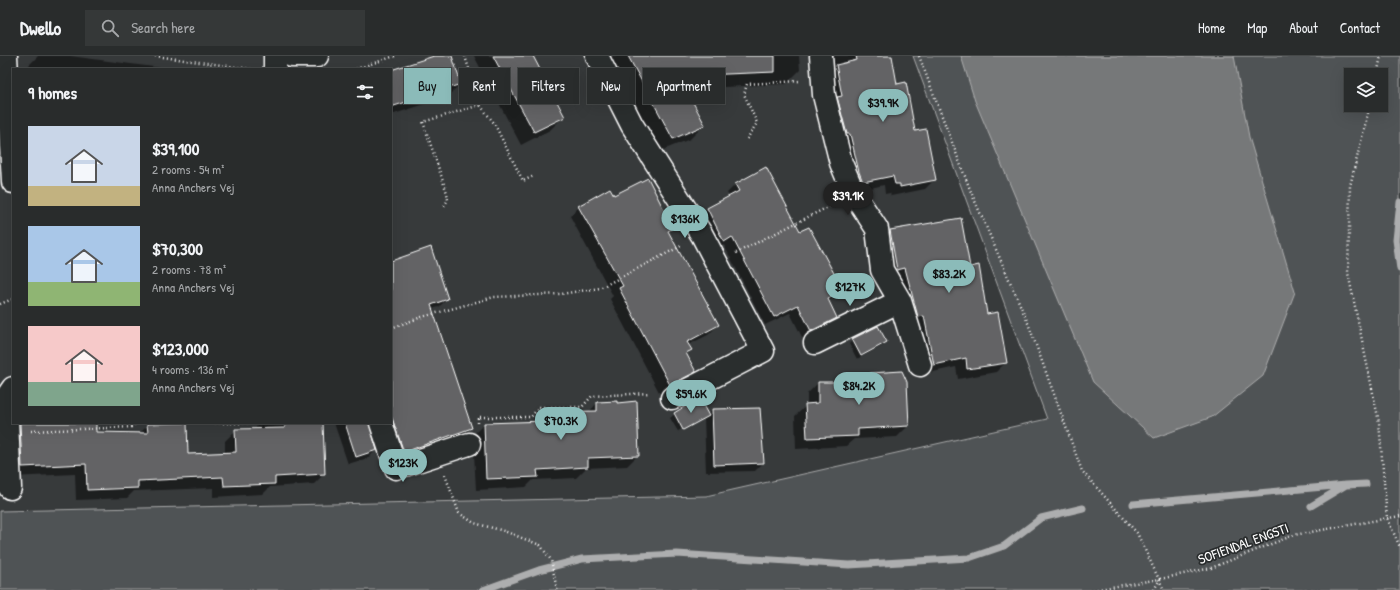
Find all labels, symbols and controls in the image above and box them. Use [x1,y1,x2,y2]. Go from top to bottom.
search box [85,10,365,46]
text: Dwello [20,15,61,41]
icon: search [99,17,121,39]
text: Search here [131,17,195,38]
text: Home [1198,18,1225,37]
text: Map [1247,18,1267,37]
text: About [1289,18,1318,37]
text: Contact [1340,18,1380,37]
chip: Buy [404,68,451,104]
chip: Rent [459,68,510,104]
chip: Filters [518,68,579,104]
chip: New [587,68,635,104]
chip: Apartment [643,68,725,104]
map controls [1344,68,1388,112]
button: layers [1344,68,1388,112]
text: 9 homes [28,81,77,104]
icon: filters [354,81,376,103]
pin: $39.9K [850,89,916,123]
text: $39.9K [867,93,899,111]
text: $39,100 [152,137,199,160]
icon: home [60,142,108,190]
text: 2 rooms · 54 m² [152,160,224,178]
text: Anna Anchers Vej [152,178,235,196]
pin: $39.1K [815,182,881,216]
text: $39.1K [832,186,864,204]
pin: $136K [657,205,713,239]
text: $136K [670,209,700,227]
text: $70,300 [152,237,203,260]
icon: home [60,242,108,290]
text: 2 rooms · 78 m² [152,260,226,278]
pin: $83.2K [916,260,982,294]
text: $83.2K [932,264,966,282]
pin: $127K [822,273,878,307]
text: $127K [835,277,865,295]
text: Anna Anchers Vej [152,278,235,296]
text: $123,000 [152,337,209,360]
icon: home [60,342,108,390]
text: 4 rooms · 136 m² [152,360,228,378]
pin: $84.2K [826,372,892,406]
text: $84.2K [843,376,875,394]
text: Anna Anchers Vej [152,378,235,396]
pin: $59.6K [658,380,724,414]
text: $59.6K [675,384,707,402]
pin: $70.3K [528,407,594,441]
text: $70.3K [544,411,578,429]
pin: $123K [375,449,431,483]
text: $123K [388,453,418,471]
street label: SOFIENDAL ENGSTI [1195,518,1291,568]

